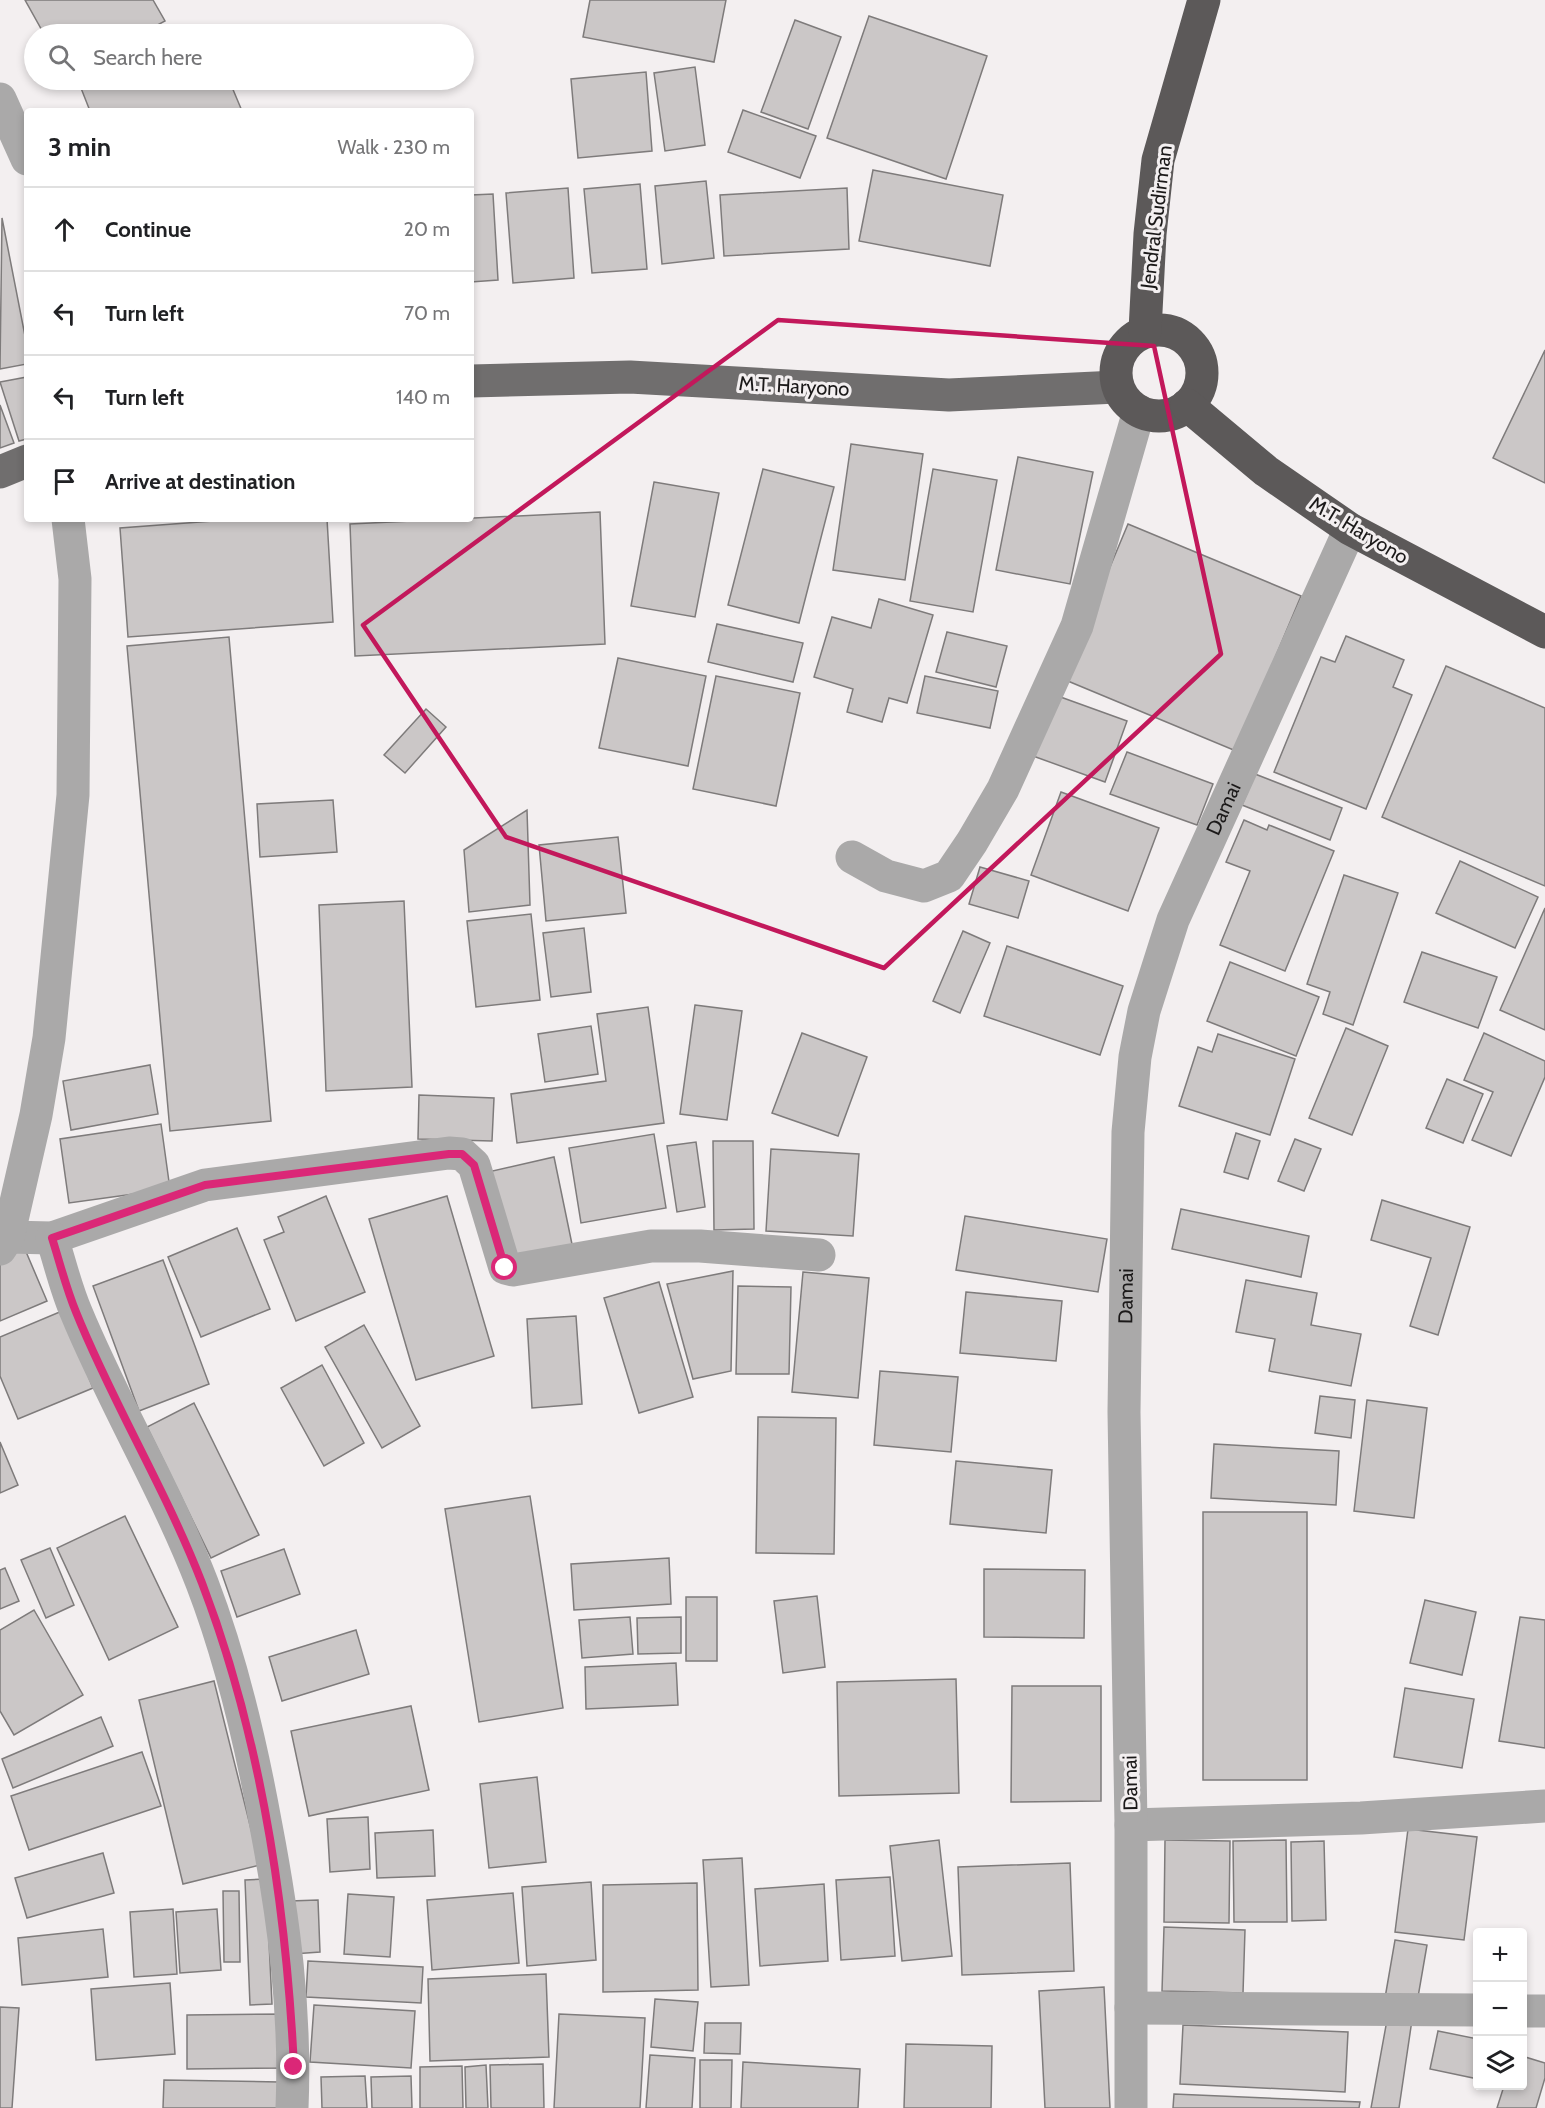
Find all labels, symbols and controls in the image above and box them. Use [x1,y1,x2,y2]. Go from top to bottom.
search box [24,24,474,90]
icon: search [45,41,78,74]
text: Search here [93,44,202,71]
text: 3 min [48,131,111,163]
text: Walk · 230 m [338,135,450,159]
street label: Jendral Sudirman [1135,144,1177,291]
icon: ahead [48,213,81,246]
text: Continue [105,216,191,243]
text: 20 m [404,217,450,241]
icon: left [48,297,81,330]
text: Turn left [105,300,184,327]
text: 70 m [404,301,450,325]
street label: M.T. Haryono [738,371,850,401]
icon: left [48,381,81,414]
text: Turn left [105,384,184,411]
text: 140 m [396,385,450,409]
icon: arrive [48,465,81,498]
text: Arrive at destination [105,468,295,495]
street label: M.T. Haryono [1305,491,1413,569]
street label: Damai [1201,778,1246,839]
route start [491,1254,517,1280]
street label: Damai [1113,1268,1138,1324]
street label: Damai [1118,1755,1142,1811]
map controls [1473,1928,1527,2090]
button: + [1473,1928,1527,1982]
button: − [1473,1982,1527,2036]
button: layers [1473,2036,1527,2090]
route end [280,2053,306,2079]

